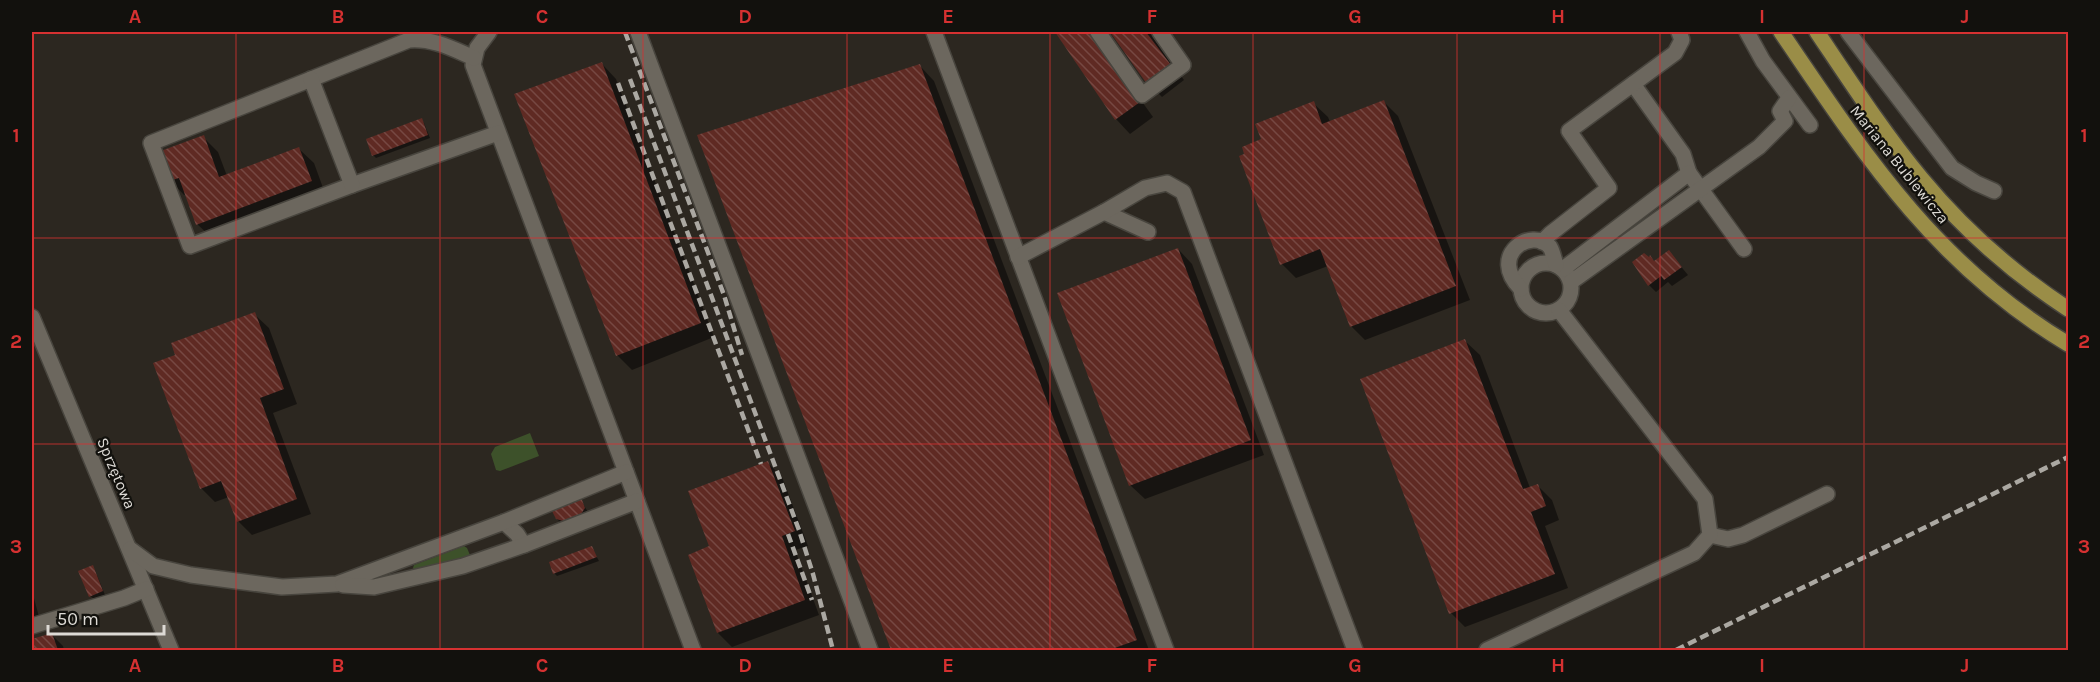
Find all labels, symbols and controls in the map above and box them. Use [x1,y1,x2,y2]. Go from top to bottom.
text: A [129,5,142,28]
text: B [332,5,344,28]
text: C [536,5,548,28]
text: D [738,5,752,28]
text: E [942,5,954,28]
text: F [1147,5,1158,28]
text: G [1348,5,1362,28]
text: H [1551,5,1565,28]
text: I [1759,5,1765,28]
text: J [1961,5,1969,28]
street label: Mariana Bublewicza [1846,101,1953,227]
text: 1 [12,124,20,147]
text: 1 [2080,124,2088,147]
text: 2 [10,330,22,353]
text: 2 [2078,330,2090,353]
street label: Sprzętowa [93,435,140,512]
text: 3 [10,535,22,558]
text: 3 [2078,535,2090,558]
scale bar [48,598,164,636]
text: 50 m [57,608,99,630]
text: A [129,654,142,677]
text: B [332,654,344,677]
text: C [536,654,548,677]
text: D [738,654,752,677]
text: E [942,654,954,677]
text: F [1147,654,1158,677]
text: G [1348,654,1362,677]
text: H [1551,654,1565,677]
text: I [1759,654,1765,677]
text: J [1961,654,1969,677]

